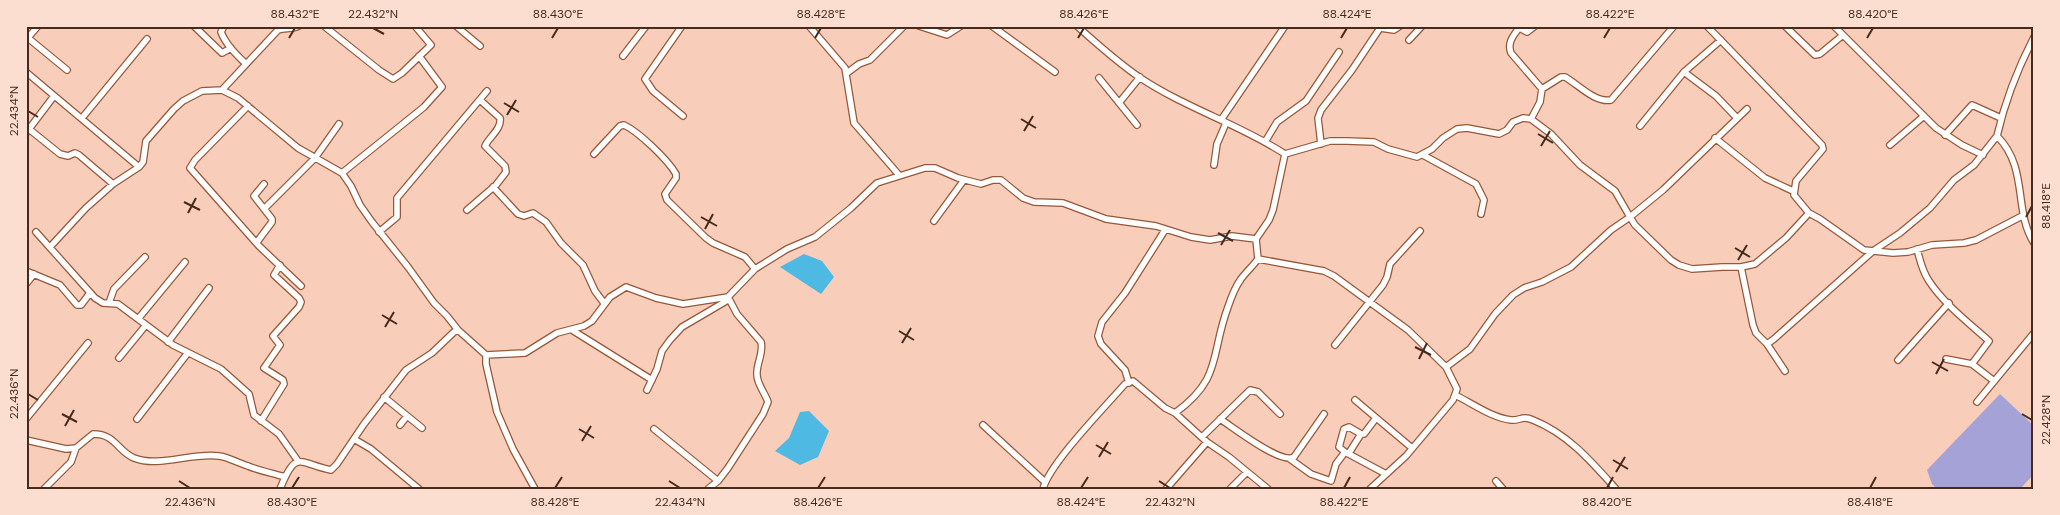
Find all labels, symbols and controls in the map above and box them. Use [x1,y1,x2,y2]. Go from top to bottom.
text: 88.432°E [270,6,320,22]
text: 22.432°N [348,6,398,22]
text: 88.430°E [533,6,583,22]
text: 88.428°E [796,6,846,22]
text: 88.426°E [1059,6,1109,22]
text: 88.424°E [1322,6,1372,22]
text: 88.422°E [1586,6,1635,22]
text: 88.420°E [1848,6,1898,22]
text: 22.434°N [6,86,22,136]
text: 88.418°E [2038,183,2054,229]
text: 22.436°N [6,369,22,419]
text: 22.428°N [2038,395,2054,445]
text: 22.436°N [165,494,215,510]
text: 88.430°E [267,494,317,510]
text: 88.428°E [530,494,580,510]
text: 22.434°N [655,494,705,510]
text: 88.426°E [793,494,843,510]
text: 88.424°E [1056,494,1106,510]
text: 22.432°N [1145,494,1195,510]
text: 88.422°E [1320,494,1369,510]
text: 88.420°E [1582,494,1632,510]
text: 88.418°E [1847,494,1893,510]

